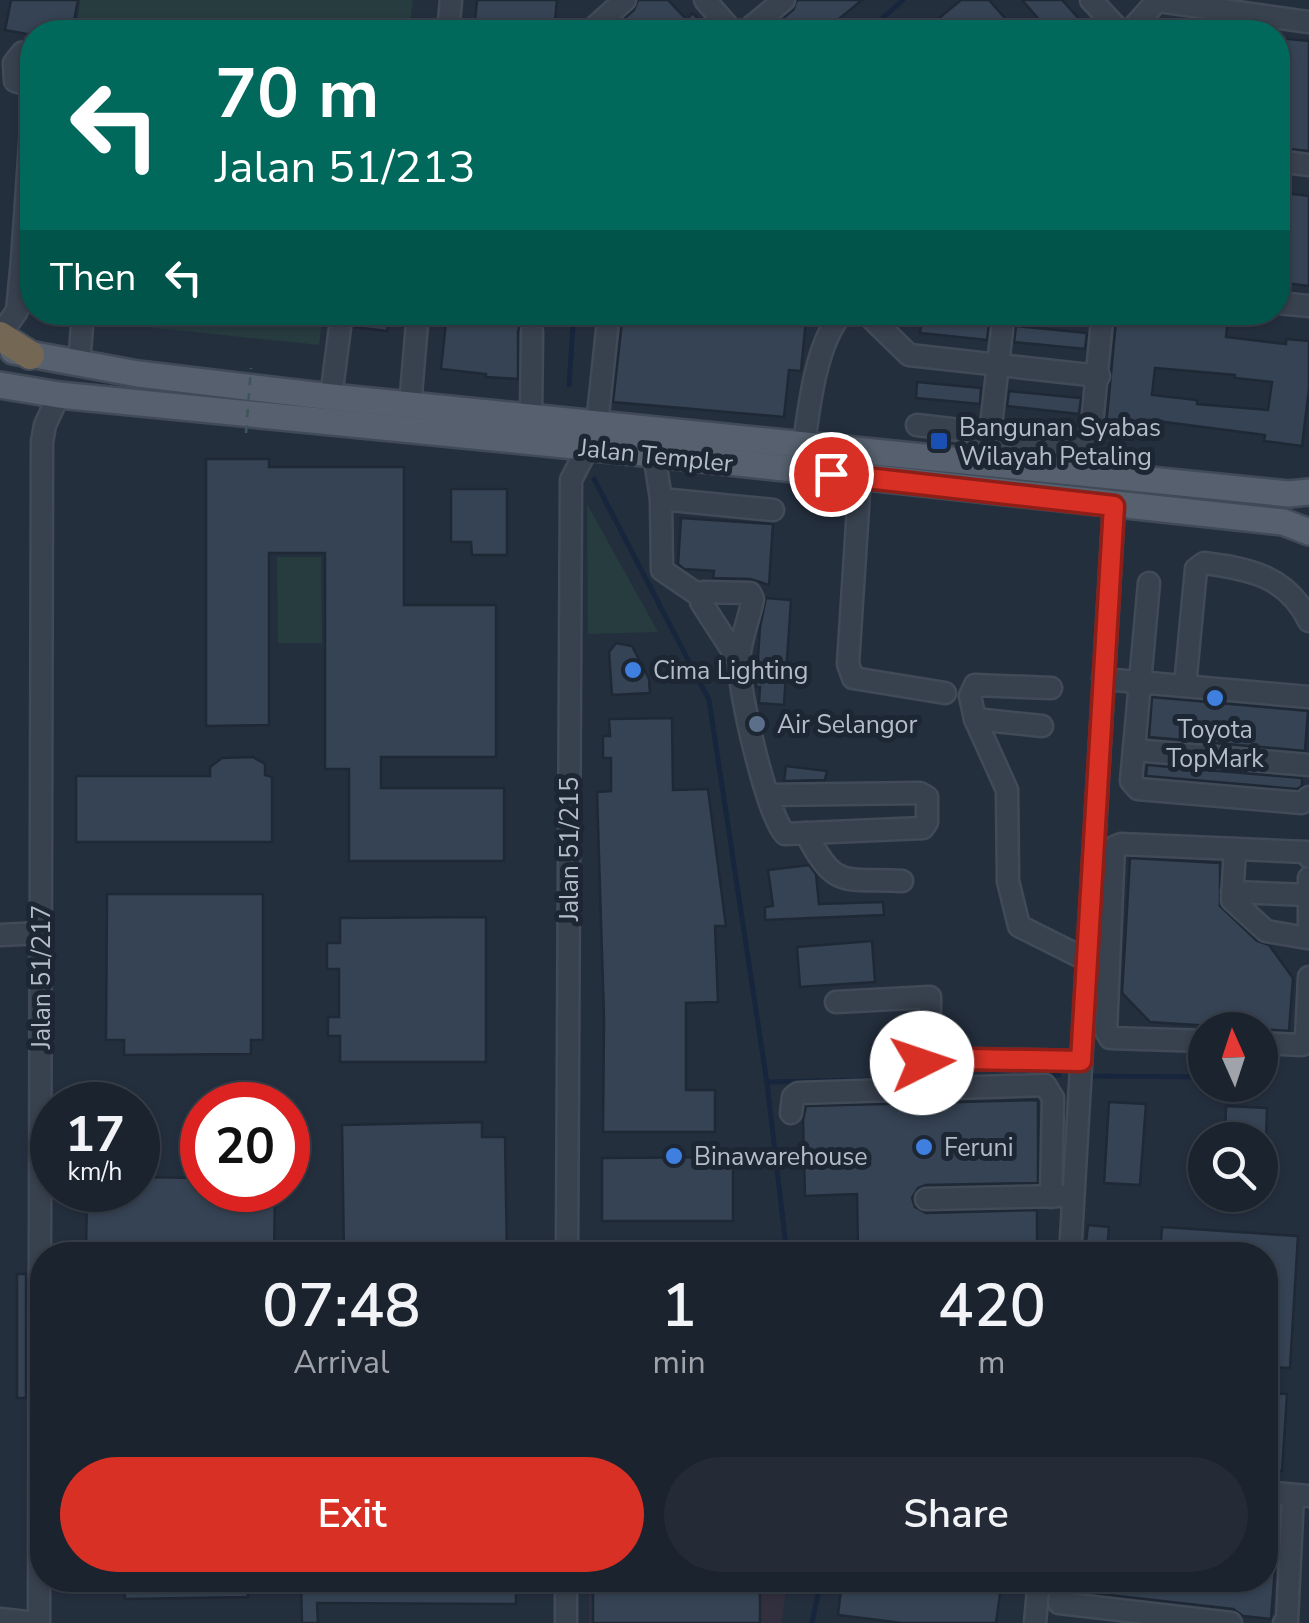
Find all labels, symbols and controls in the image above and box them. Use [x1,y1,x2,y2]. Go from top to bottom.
text: 70 m [215,46,379,142]
icon: left [50,60,180,190]
text: Jalan 51/213 [215,137,475,198]
icon: left [156,250,211,305]
text: Then [50,252,136,303]
place label: Bangunan Syabas Wilayah Petaling [959,411,1161,474]
marker: Bangunan Syabas Wilayah Petaling [928,430,950,452]
street label: Jalan Templer [576,431,735,481]
pin [789,432,874,517]
icon: arrive [804,447,859,502]
place label: Cima Lighting [653,654,808,688]
marker: Cima Lighting [622,659,644,681]
marker: Toyota TopMark [1204,687,1226,709]
place label: Air Selangor [777,708,917,742]
marker: Air Selangor [746,713,768,735]
place label: Toyota TopMark [1166,713,1264,776]
street label: Jalan 51/215 [553,777,587,922]
street label: Jalan 51/217 [25,905,59,1050]
position arrow [870,1011,974,1115]
north arrow [1188,1012,1278,1102]
map controls [1188,1012,1278,1212]
speed limit sign: 20 [180,1082,310,1212]
text: 17 [65,1100,125,1169]
button: search [1188,1122,1278,1212]
place label: Feruni [944,1131,1014,1165]
marker: Feruni [913,1136,935,1158]
place label: Binawarehouse [694,1140,868,1174]
marker: Binawarehouse [663,1145,685,1167]
text: km/h [67,1155,123,1189]
text: 07:48 [262,1265,420,1347]
text: 1 [661,1265,697,1347]
text: 420 [938,1265,1046,1347]
text: Arrival [293,1341,389,1384]
text: min [653,1341,706,1384]
text: m [978,1341,1006,1384]
button: Exit [60,1457,644,1572]
button: Share [664,1457,1248,1572]

